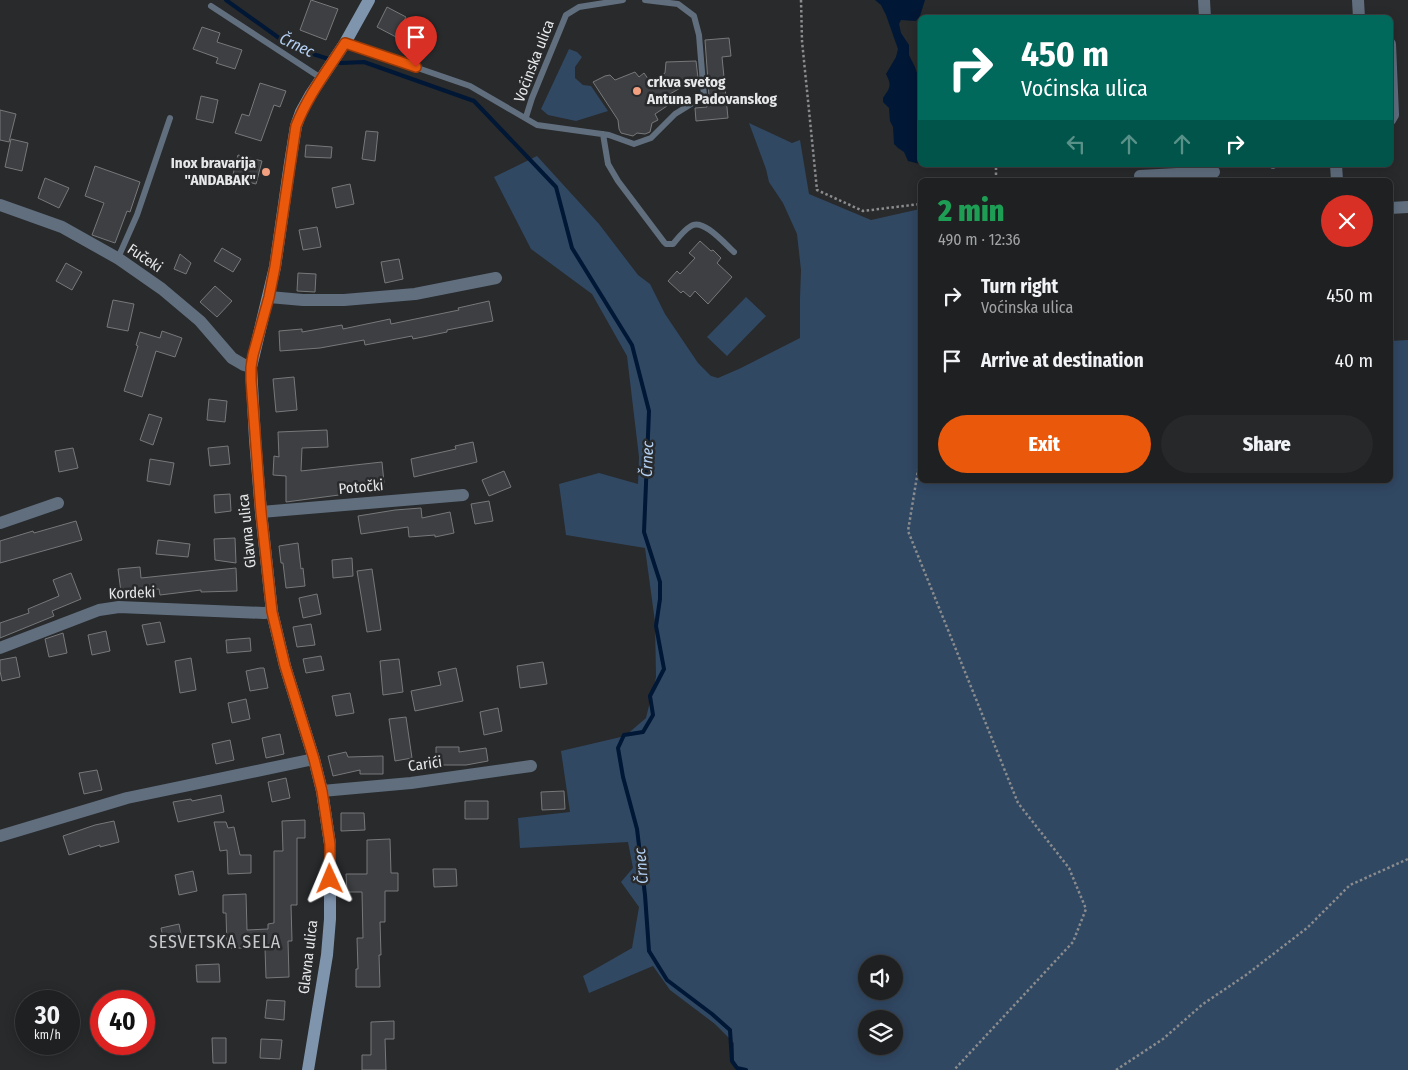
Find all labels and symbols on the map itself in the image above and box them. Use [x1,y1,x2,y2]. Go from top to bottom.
pin [395,16,437,67]
street label: Voćinska ulica [510,17,558,105]
water label: Črnec [277,28,318,61]
place label: crkva svetog Antuna Padovanskog [646,73,778,108]
marker: crkva svetog Antuna Padovanskog [631,85,643,97]
place label: Inox bravarija "ANDABAK" [171,154,257,189]
marker: Inox bravarija "ANDABAK" [260,166,272,178]
street label: Fučeki [124,240,166,276]
water label: Črnec [636,440,657,477]
street label: Potočki [338,476,384,498]
street label: Glavna ulica [234,493,260,569]
street label: Kordeki [108,583,156,603]
street label: Carići [407,753,443,775]
water label: Črnec [629,847,652,885]
position arrow [303,852,355,904]
street label: Glavna ulica [295,919,321,995]
district label: SESVETSKA SELA [149,931,281,953]
speed limit sign: 40 [90,990,155,1055]

